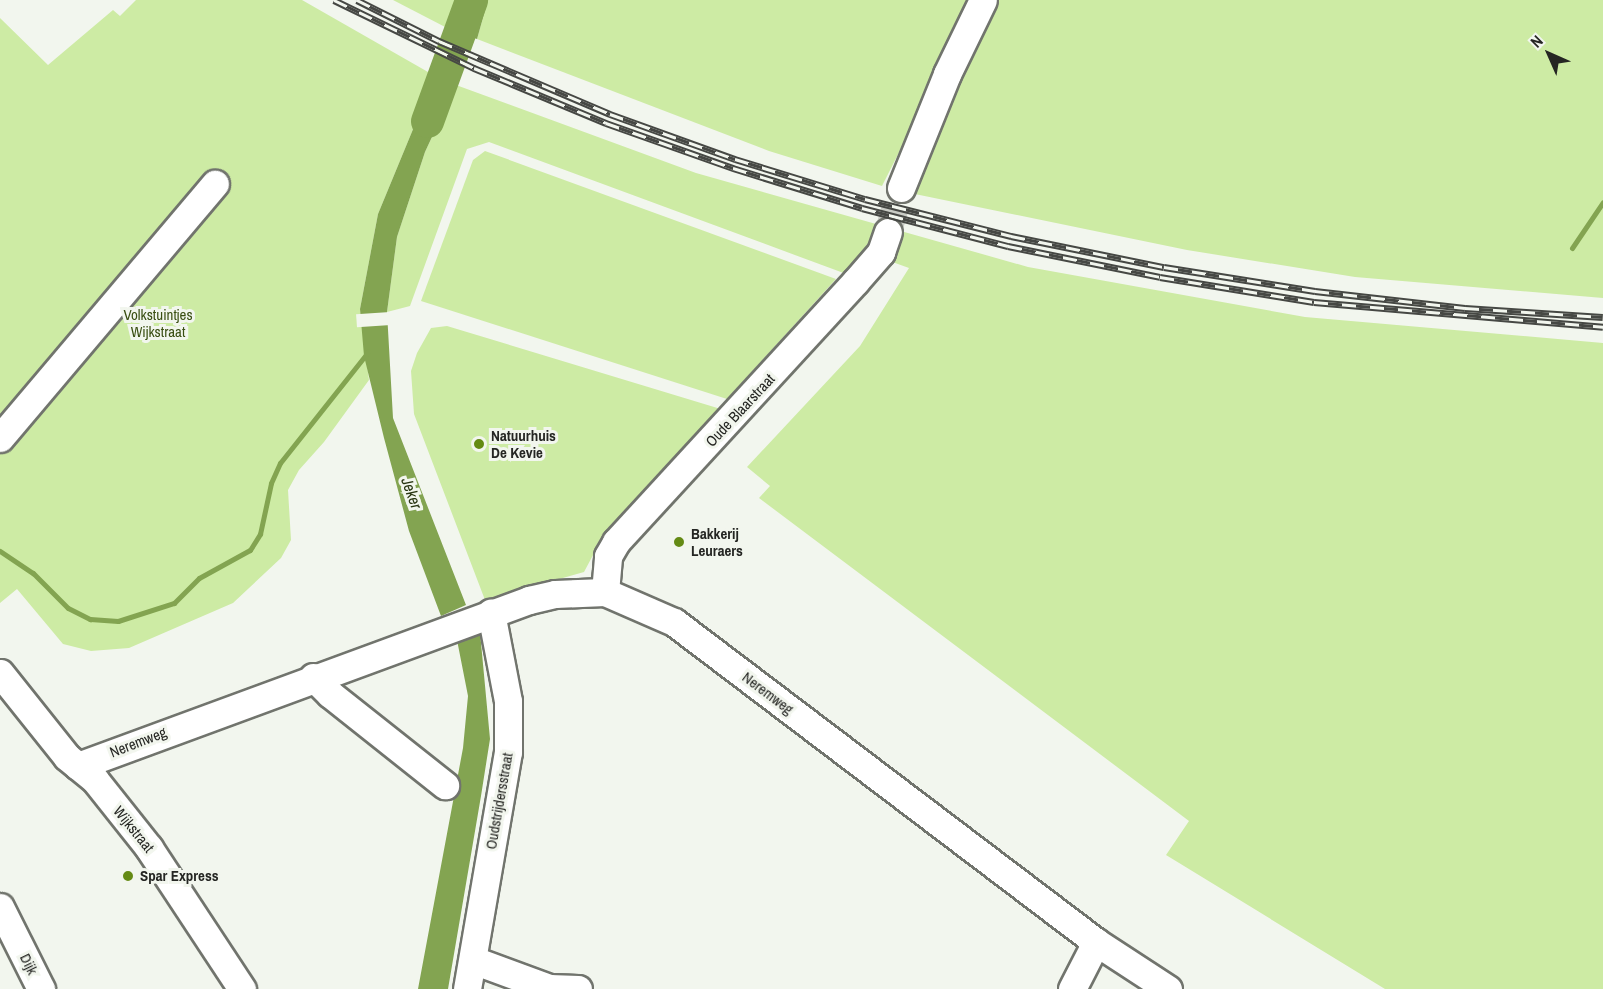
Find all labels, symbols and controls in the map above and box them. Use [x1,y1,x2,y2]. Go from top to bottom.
north arrow [1519,24,1579,84]
text: N [1525,30,1547,52]
park label: Volkstuintjes Wijkstraat [123,305,193,340]
street label: Oude Blaarstraat [702,370,778,450]
place label: Natuurhuis De Kevie [491,426,556,461]
marker: Natuurhuis De Kevie [472,437,486,451]
water label: Jeker [397,475,427,511]
place label: Bakkerij Leuraers [691,524,743,559]
marker: Bakkerij Leuraers [672,535,686,549]
street label: Neremweg [739,668,797,718]
street label: Neremweg [107,723,169,761]
street label: Oudstrijdersstraat [482,751,516,851]
street label: Wijkstraat [110,802,158,856]
place label: Spar Express [140,867,219,885]
marker: Spar Express [121,869,135,883]
street label: Dijk [16,951,42,977]

